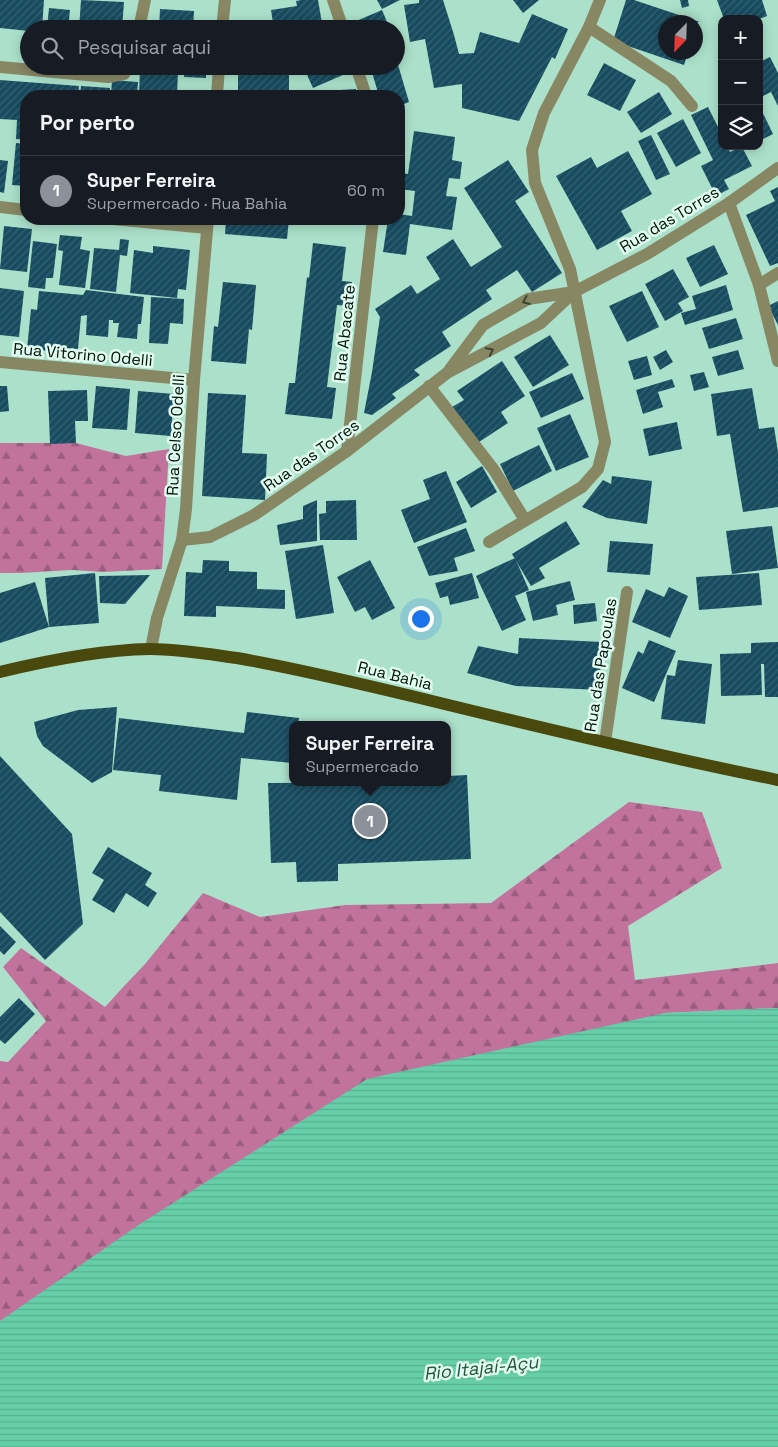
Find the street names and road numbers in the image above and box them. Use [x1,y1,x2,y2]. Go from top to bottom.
street label: Rua das Torres [616,182,723,257]
street label: Rua Abacate [329,284,360,382]
street label: Rua Vitorino Odelli [12,338,153,371]
street label: Rua Celso Odelli [162,374,189,496]
street label: Rua das Torres [259,415,363,496]
street label: Rua das Papoulas [580,597,621,734]
street label: Rua Bahia [356,656,434,695]

